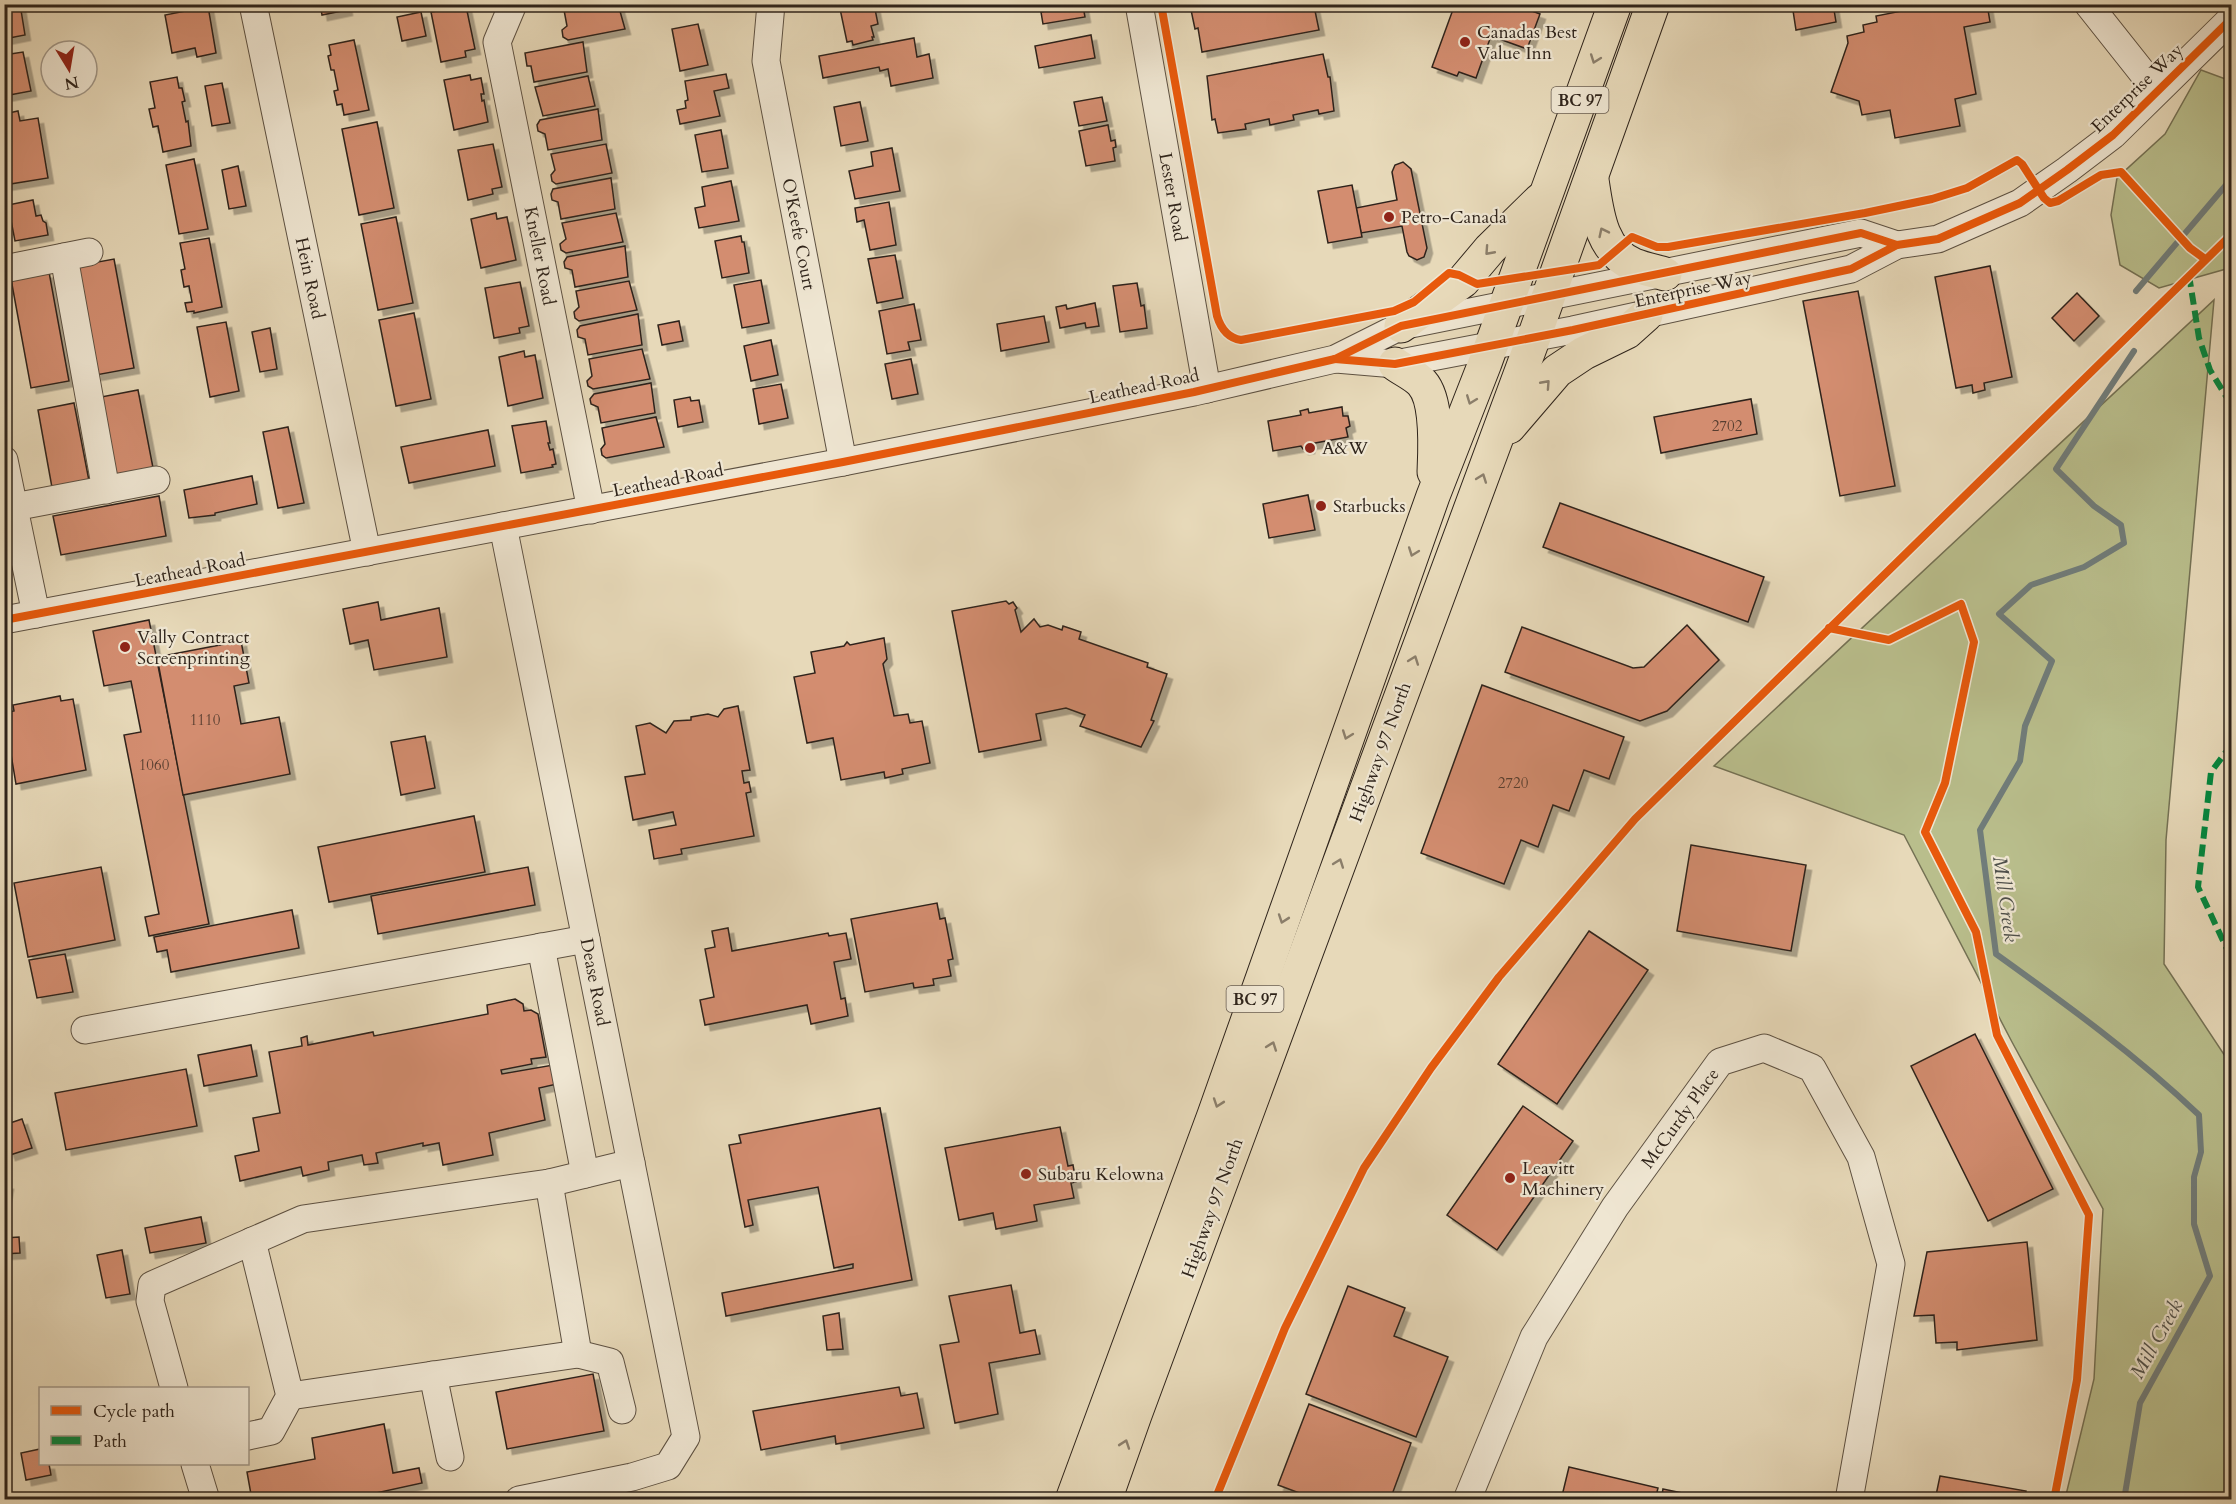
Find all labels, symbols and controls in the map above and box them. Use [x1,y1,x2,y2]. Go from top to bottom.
place label: Canadas Best Value Inn [1477,20,1577,66]
marker: Canadas Best Value Inn [1458,35,1472,49]
street label: Enterprise Way [2086,38,2189,139]
north arrow [39,39,99,99]
one-way arrow [1589,54,1602,64]
text: N [63,71,81,95]
road number: BC 97 [1552,87,1608,113]
street label: Lester Road [1152,151,1193,244]
street label: O'Keefe Court [775,176,822,292]
street label: Kneller Road [518,205,561,308]
place label: Petro-Canada [1401,205,1507,230]
marker: Petro-Canada [1382,210,1396,224]
one-way arrow [1599,228,1611,239]
street label: Hein Road [289,235,330,322]
one-way arrow [1485,244,1496,254]
street label: Enterprise Way [1632,265,1754,314]
street label: Leathead Road [1087,362,1202,410]
one-way arrow [1538,380,1549,391]
one-way arrow [1466,393,1478,404]
house number: 2702 [1712,416,1743,436]
place label: A&W [1322,436,1368,461]
marker: A&W [1303,441,1317,455]
street label: Leathead Road [611,457,726,503]
one-way arrow [1475,473,1487,484]
place label: Starbucks [1333,494,1405,519]
marker: Starbucks [1314,499,1328,513]
one-way arrow [1408,546,1421,556]
street label: Leathead Road [133,547,248,593]
place label: Vally Contract Screenprinting [137,625,251,671]
marker: Vally Contract Screenprinting [118,640,132,654]
one-way arrow [1407,656,1420,666]
street label: Highway 97 North [1344,679,1417,826]
house number: 1110 [190,710,221,730]
one-way arrow [1342,729,1355,740]
house number: 1060 [139,755,170,775]
house number: 2720 [1498,773,1529,793]
water label: Mill Creek [1986,854,2025,944]
one-way arrow [1332,858,1345,869]
one-way arrow [1277,913,1290,924]
street label: Dease Road [574,936,615,1029]
road number: BC 97 [1226,986,1284,1012]
one-way arrow [1264,1041,1277,1052]
street label: McCurdy Place [1635,1063,1725,1174]
one-way arrow [1213,1097,1226,1108]
street label: Highway 97 North [1176,1135,1249,1282]
place label: Leavitt Machinery [1522,1156,1605,1202]
place label: Subaru Kelowna [1038,1162,1164,1187]
marker: Subaru Kelowna [1019,1167,1033,1181]
marker: Leavitt Machinery [1503,1171,1517,1185]
water label: Mill Creek [2124,1295,2189,1384]
legend [39,1387,249,1465]
text: Cycle path [93,1399,175,1424]
text: Path [93,1429,127,1454]
one-way arrow [1117,1439,1130,1450]

